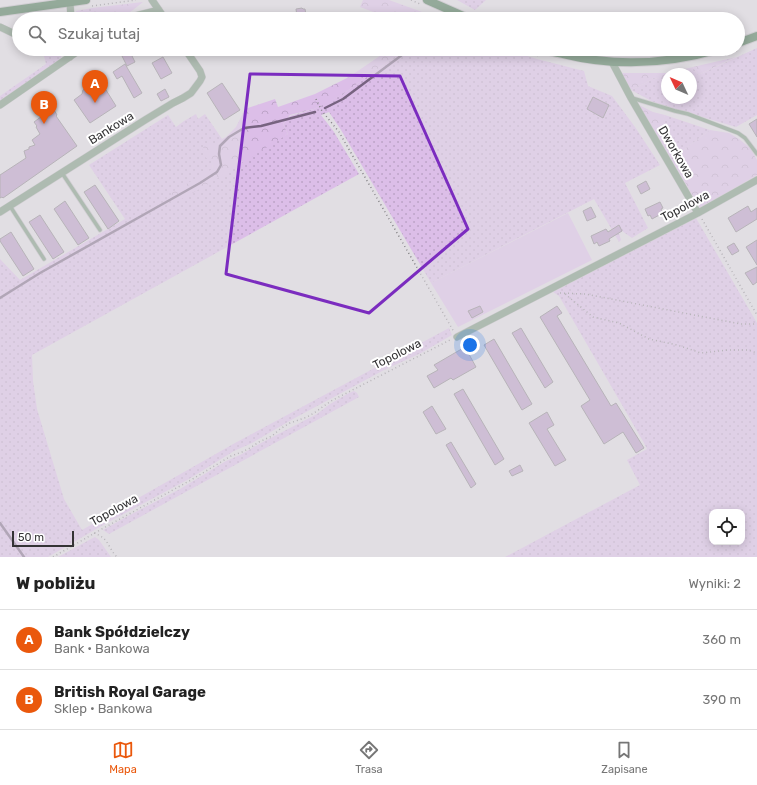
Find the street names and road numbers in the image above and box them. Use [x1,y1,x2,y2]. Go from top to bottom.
street label: Bankowa [86,109,136,147]
street label: Dworkowa [655,123,697,181]
street label: Topolowa [659,188,711,224]
street label: Topolowa [370,336,424,372]
street label: Topolowa [88,491,140,529]

